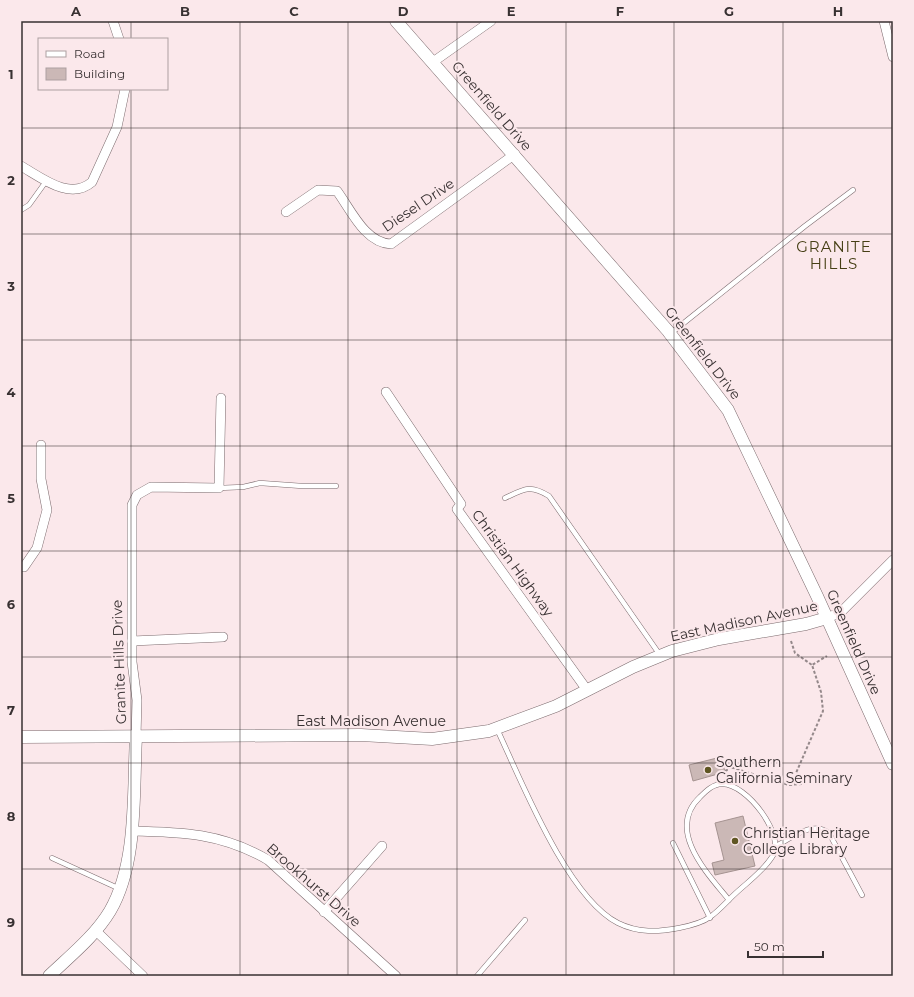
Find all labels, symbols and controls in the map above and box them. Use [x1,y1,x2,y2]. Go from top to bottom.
text: A [70,3,82,19]
text: B [180,3,190,19]
text: C [289,3,299,19]
text: D [398,3,409,19]
text: E [507,3,516,19]
text: F [616,3,624,19]
text: G [724,3,734,19]
text: H [833,3,843,19]
legend [38,38,168,90]
text: Road [74,46,105,61]
street label: Greenfield Drive [448,57,536,155]
text: 1 [8,66,14,82]
text: Building [74,66,125,81]
text: 2 [7,172,15,188]
street label: Diesel Drive [378,174,458,236]
district label: GRANITE HILLS [796,237,872,273]
text: 3 [6,278,15,294]
street label: Greenfield Drive [661,303,745,403]
text: 4 [7,384,16,400]
text: 5 [7,490,15,506]
street label: Christian Highway [468,506,558,620]
street label: Greenfield Drive [823,587,885,697]
text: 6 [7,596,16,612]
street label: East Madison Avenue [669,597,819,645]
street label: Granite Hills Drive [108,599,130,725]
text: 7 [7,702,15,718]
street label: East Madison Avenue [296,712,446,730]
place label: Southern California Seminary [716,753,853,787]
marker: Southern California Seminary [703,765,713,775]
text: 8 [7,808,16,824]
place label: Christian Heritage College Library [743,824,870,858]
marker: Christian Heritage College Library [730,836,740,846]
street label: Brookhurst Drive [263,839,365,931]
text: 9 [7,914,15,930]
scale bar [748,933,823,959]
text: 50 m [754,939,785,954]

